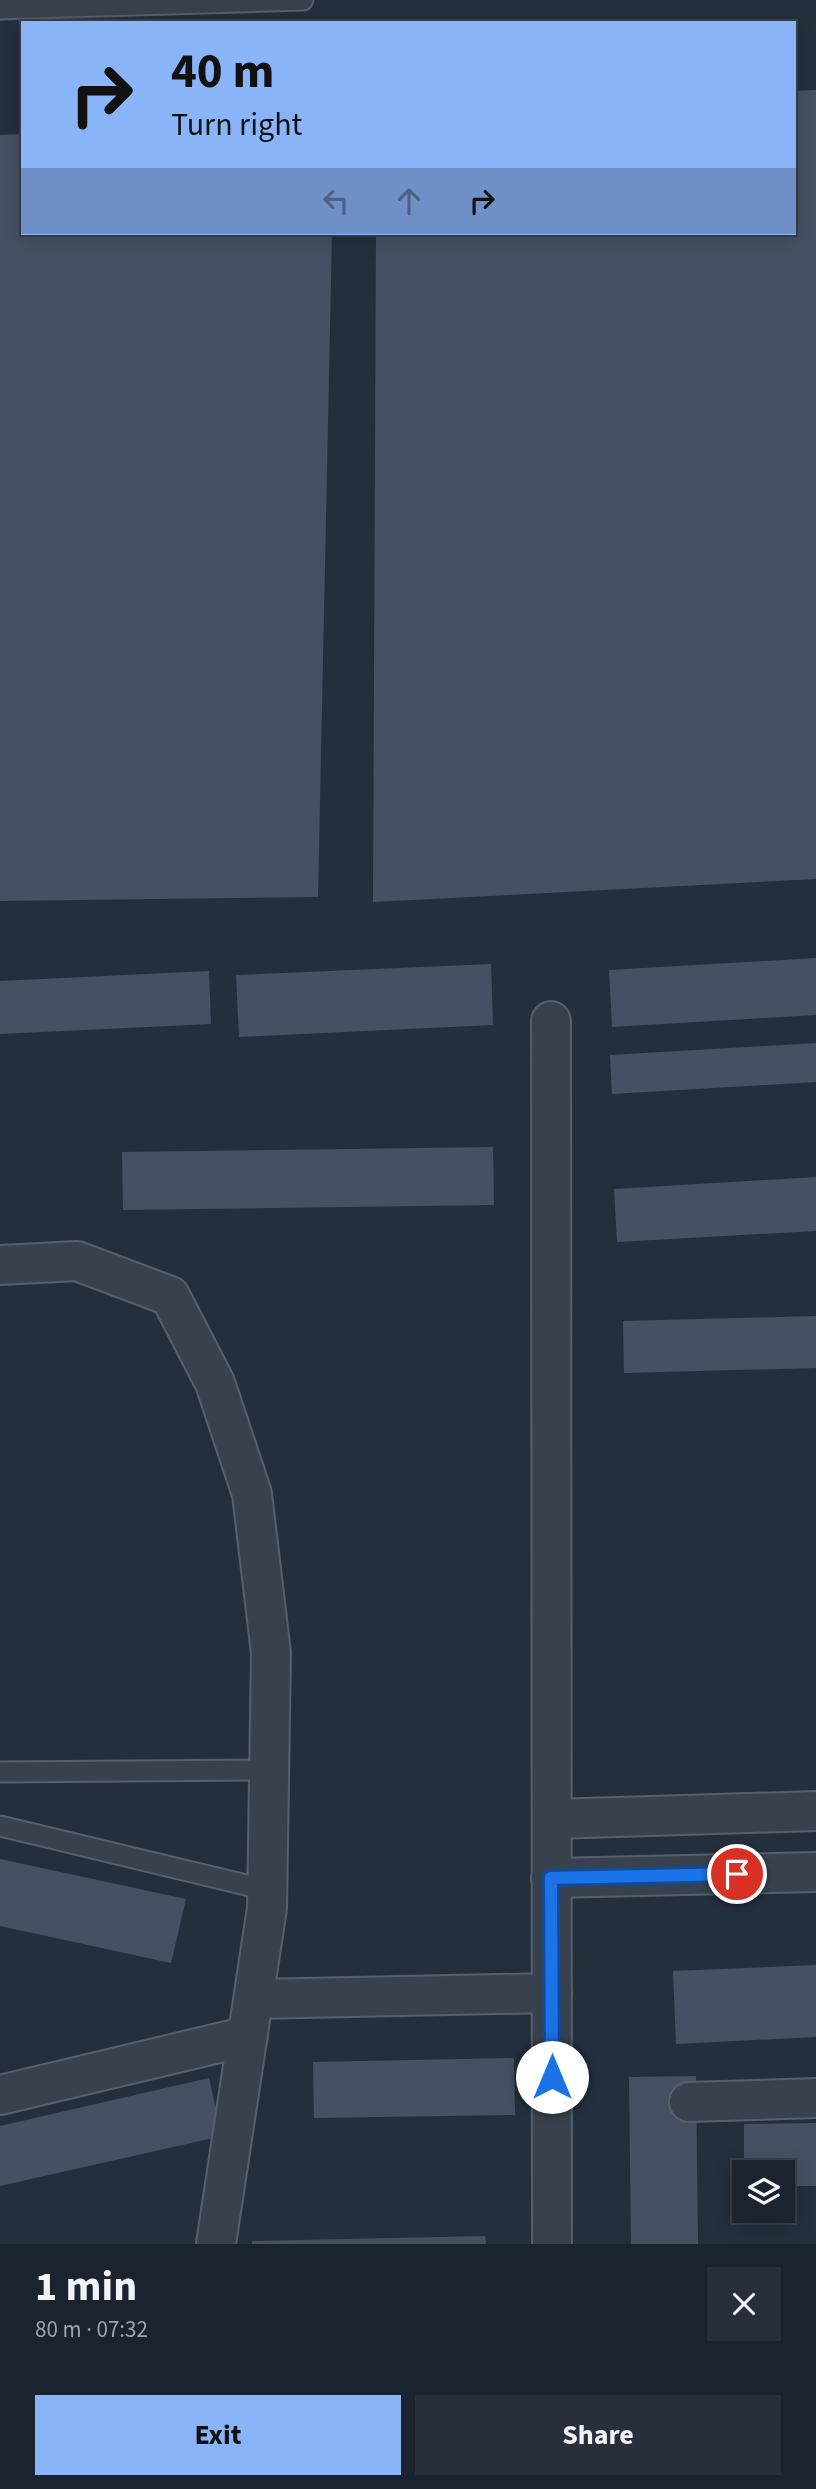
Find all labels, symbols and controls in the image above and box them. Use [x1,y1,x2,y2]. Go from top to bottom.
text: 40 m [171,37,275,107]
icon: right [56,49,147,140]
text: Turn right [171,102,302,148]
icon: left [317,182,355,220]
icon: ahead [390,182,428,220]
icon: right [463,182,501,220]
pin [707,1844,767,1904]
icon: arrive [718,1855,756,1893]
position arrow [515,2040,589,2114]
map controls [732,2160,795,2223]
button: layers [732,2160,795,2223]
text: 1 min [35,2257,137,2317]
button: close [707,2267,781,2341]
text: 80 m · 07:32 [35,2313,148,2346]
button: Exit [35,2395,401,2475]
button: Share [415,2395,781,2475]

